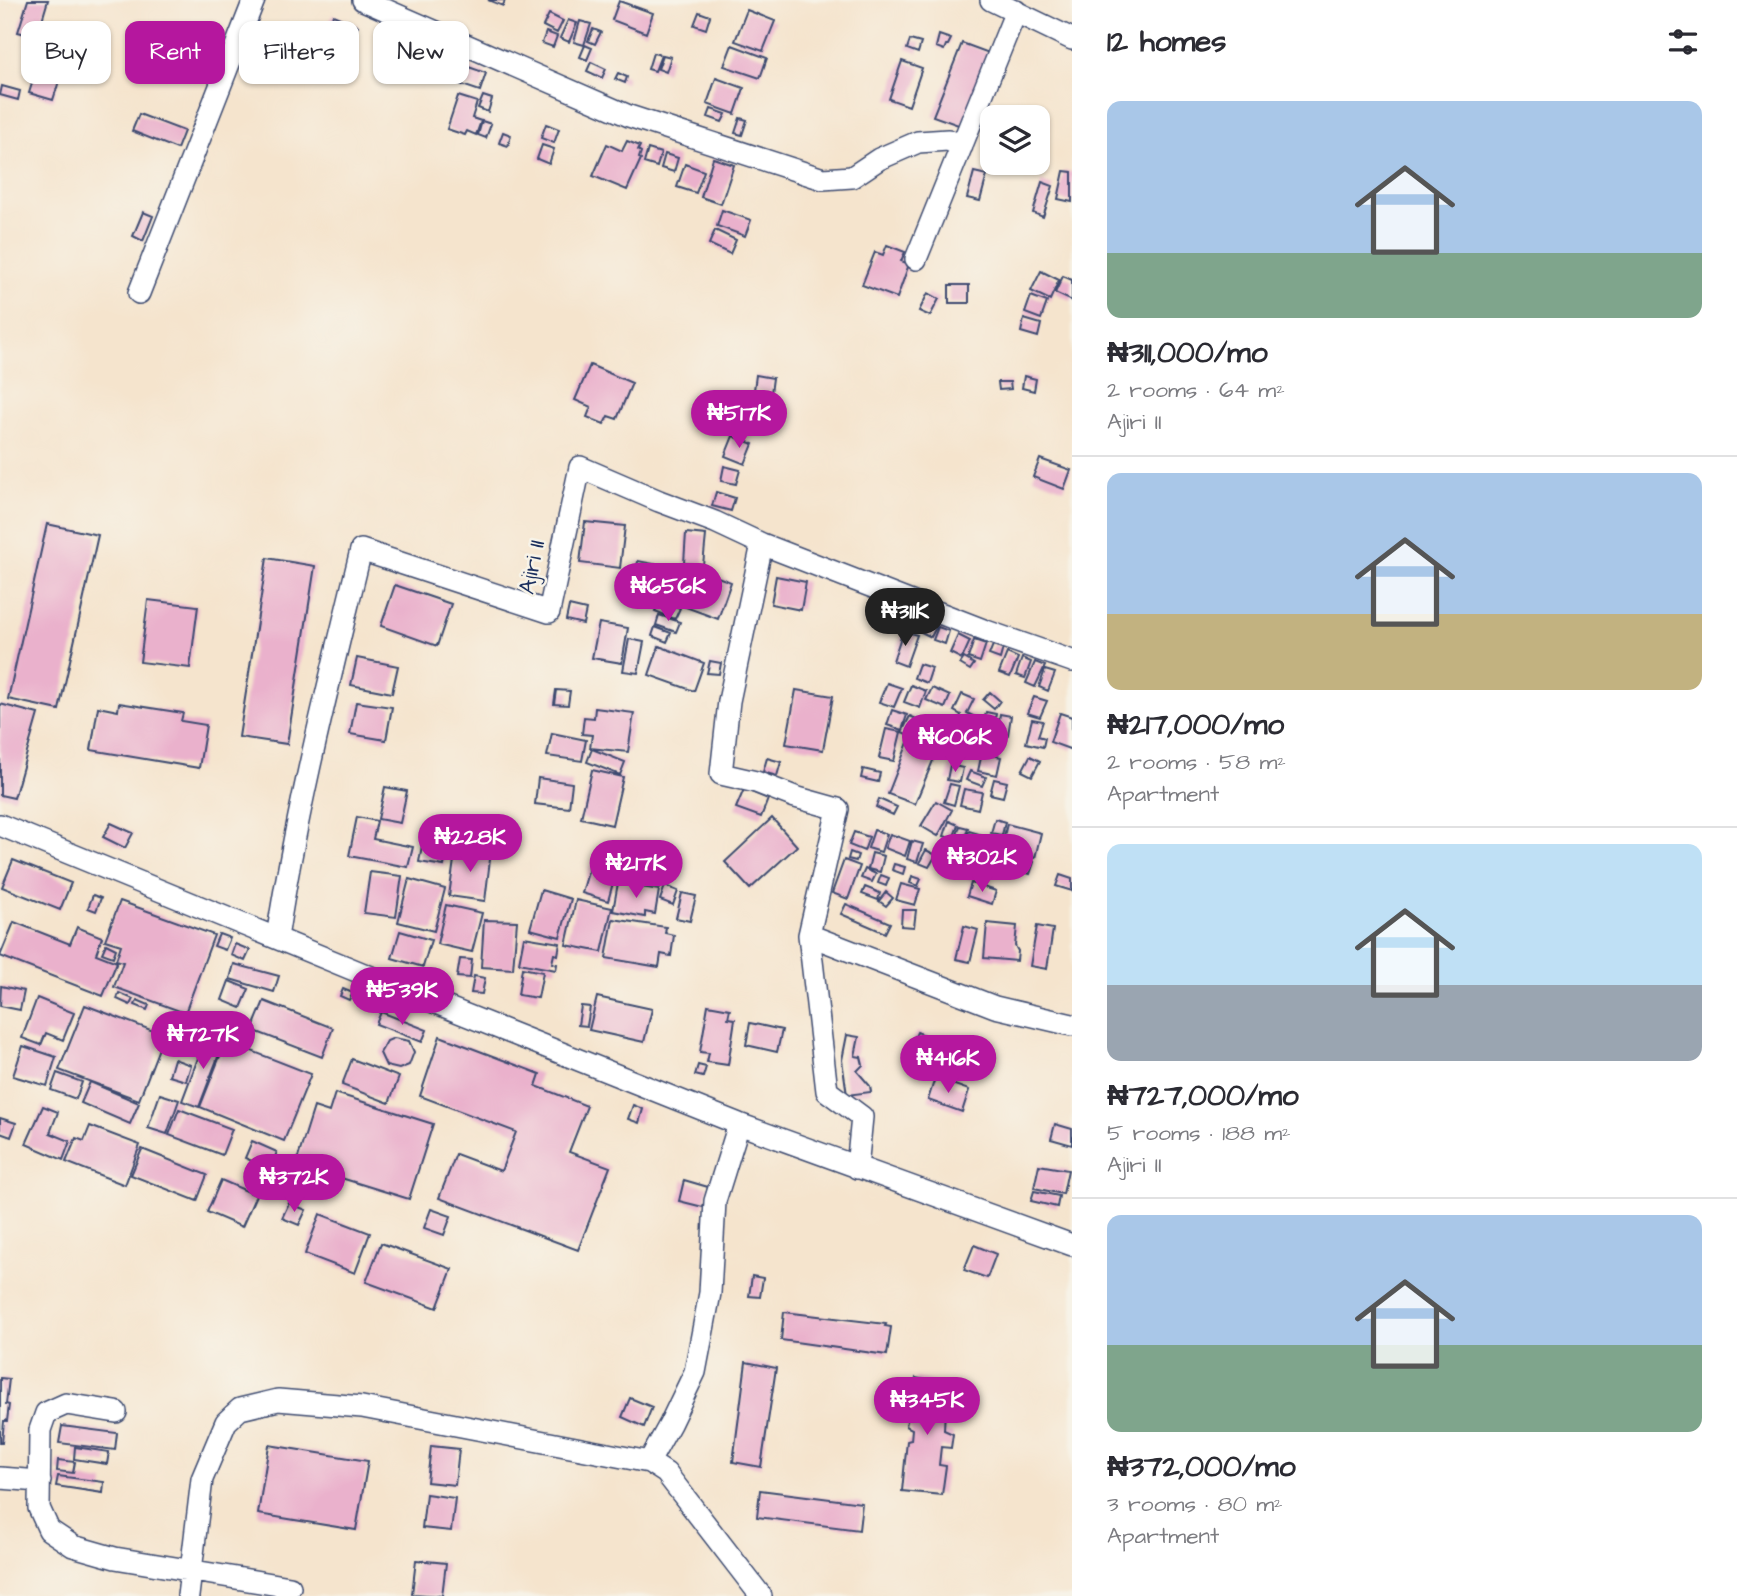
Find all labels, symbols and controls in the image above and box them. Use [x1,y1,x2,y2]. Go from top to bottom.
chip: Buy [21,21,111,84]
chip: Rent [125,21,225,84]
chip: Filters [239,21,359,84]
chip: New [373,21,469,84]
text: 12 homes [1107,21,1226,63]
icon: filters [1664,23,1702,61]
map controls [980,105,1050,175]
button: layers [980,105,1050,175]
icon: home [1342,147,1468,273]
text: ₦311,000/mo [1107,332,1268,374]
text: 2 rooms · 64 m² [1107,374,1285,406]
pin: ₦517K [690,391,788,450]
text: ₦517K [707,397,771,429]
text: Ajiri II [1107,406,1162,438]
icon: home [1342,519,1468,645]
street label: Ajiri II [511,537,553,597]
pin: ₦656K [619,564,717,623]
text: ₦656K [630,570,706,602]
pin: ₦311K [856,588,954,648]
text: ₦311K [881,595,929,627]
text: ₦217,000/mo [1107,704,1284,746]
pin: ₦606K [906,714,1004,774]
text: ₦606K [918,721,992,753]
text: 2 rooms · 58 m² [1107,746,1286,778]
text: Apartment [1107,778,1219,810]
pin: ₦228K [421,814,519,874]
text: ₦228K [434,821,506,853]
pin: ₦302K [933,834,1031,894]
pin: ₦217K [587,841,685,900]
text: ₦302K [947,841,1017,873]
text: ₦217K [606,847,666,879]
icon: home [1342,890,1468,1016]
pin: ₦539K [353,968,451,1027]
text: ₦539K [366,974,438,1006]
pin: ₦727K [154,1012,252,1071]
text: ₦727K [167,1018,239,1050]
pin: ₦416K [899,1036,997,1095]
text: ₦416K [916,1042,980,1074]
text: ₦727,000/mo [1107,1075,1299,1117]
text: 5 rooms · 188 m² [1107,1117,1291,1149]
text: Ajiri II [1107,1149,1162,1181]
pin: ₦372K [245,1154,343,1214]
text: ₦372K [259,1161,329,1193]
icon: home [1342,1261,1468,1387]
pin: ₦345K [878,1378,976,1437]
text: ₦345K [890,1384,964,1416]
text: ₦372,000/mo [1107,1446,1296,1488]
text: 3 rooms · 80 m² [1107,1488,1283,1520]
text: Apartment [1107,1520,1219,1552]

